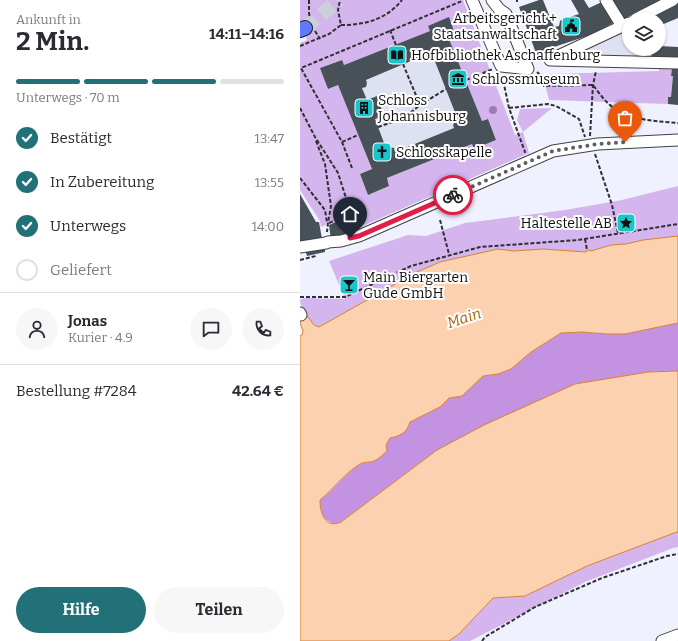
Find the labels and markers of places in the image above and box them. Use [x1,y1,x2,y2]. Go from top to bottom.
place label: Arbeitsgericht + Staatsanwaltschaft [433,10,557,43]
public building icon: Arbeitsgericht + Staatsanwaltschaft [560,15,582,37]
library icon: Hofbibliothek Aschaffenburg [386,44,408,66]
place label: Hofbibliothek Aschaffenburg [411,47,601,64]
museum icon: Schlossmuseum [447,68,469,90]
place label: Schlossmuseum [472,71,580,88]
place label: Schloss Johannisburg [377,92,466,125]
building icon: Schloss Johannisburg [353,97,375,119]
pin [608,101,642,142]
church icon: Schlosskapelle [371,141,393,163]
place label: Schlosskapelle [396,144,492,161]
pin [333,197,367,238]
place icon: Haltestelle AB [615,212,637,234]
place label: Haltestelle AB [521,215,612,232]
place label: Main Biergarten Gude GmbH [363,269,468,302]
bar icon: Main Biergarten Gude GmbH [338,274,360,296]

